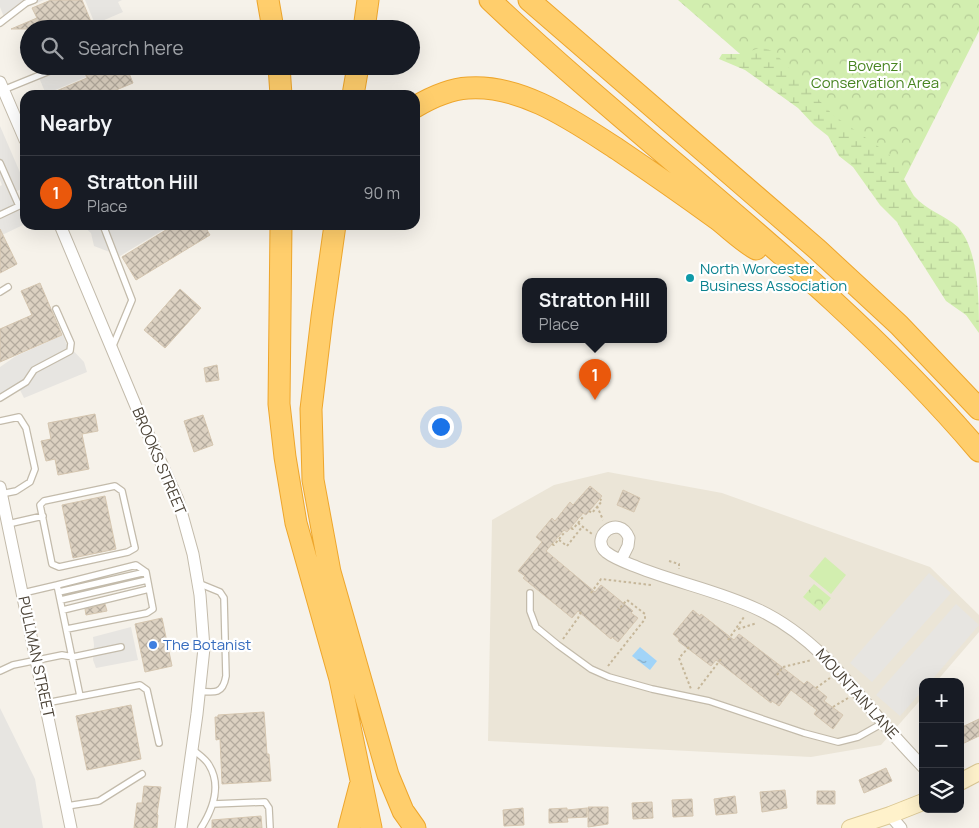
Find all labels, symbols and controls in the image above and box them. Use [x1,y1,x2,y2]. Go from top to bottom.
search box [20,20,420,75]
icon: search [38,34,66,62]
text: Search here [78,35,184,61]
park label: Bovenzi Conservation Area [811,55,939,93]
text: Nearby [40,109,112,137]
text: Stratton Hill [87,169,198,195]
text: 1 [52,182,60,204]
text: 90 m [364,182,400,204]
text: Place [87,195,127,217]
place label: North Worcester Business Association [700,258,847,296]
marker: North Worcester Business Association [684,272,696,284]
popup [522,278,667,343]
text: Stratton Hill [539,287,650,313]
text: Place [539,313,579,335]
pin: 1 [579,359,611,400]
street label: BROOKS STREET [127,404,192,518]
your location [428,414,454,440]
street label: PULLMAN STREET [13,594,60,720]
place label: The Botanist [163,634,251,655]
marker: The Botanist [147,639,159,651]
street label: MOUNTAIN LANE [811,644,904,743]
map controls [919,678,964,813]
button: + [919,678,964,723]
button: − [919,723,964,768]
button: layers [919,768,964,813]

